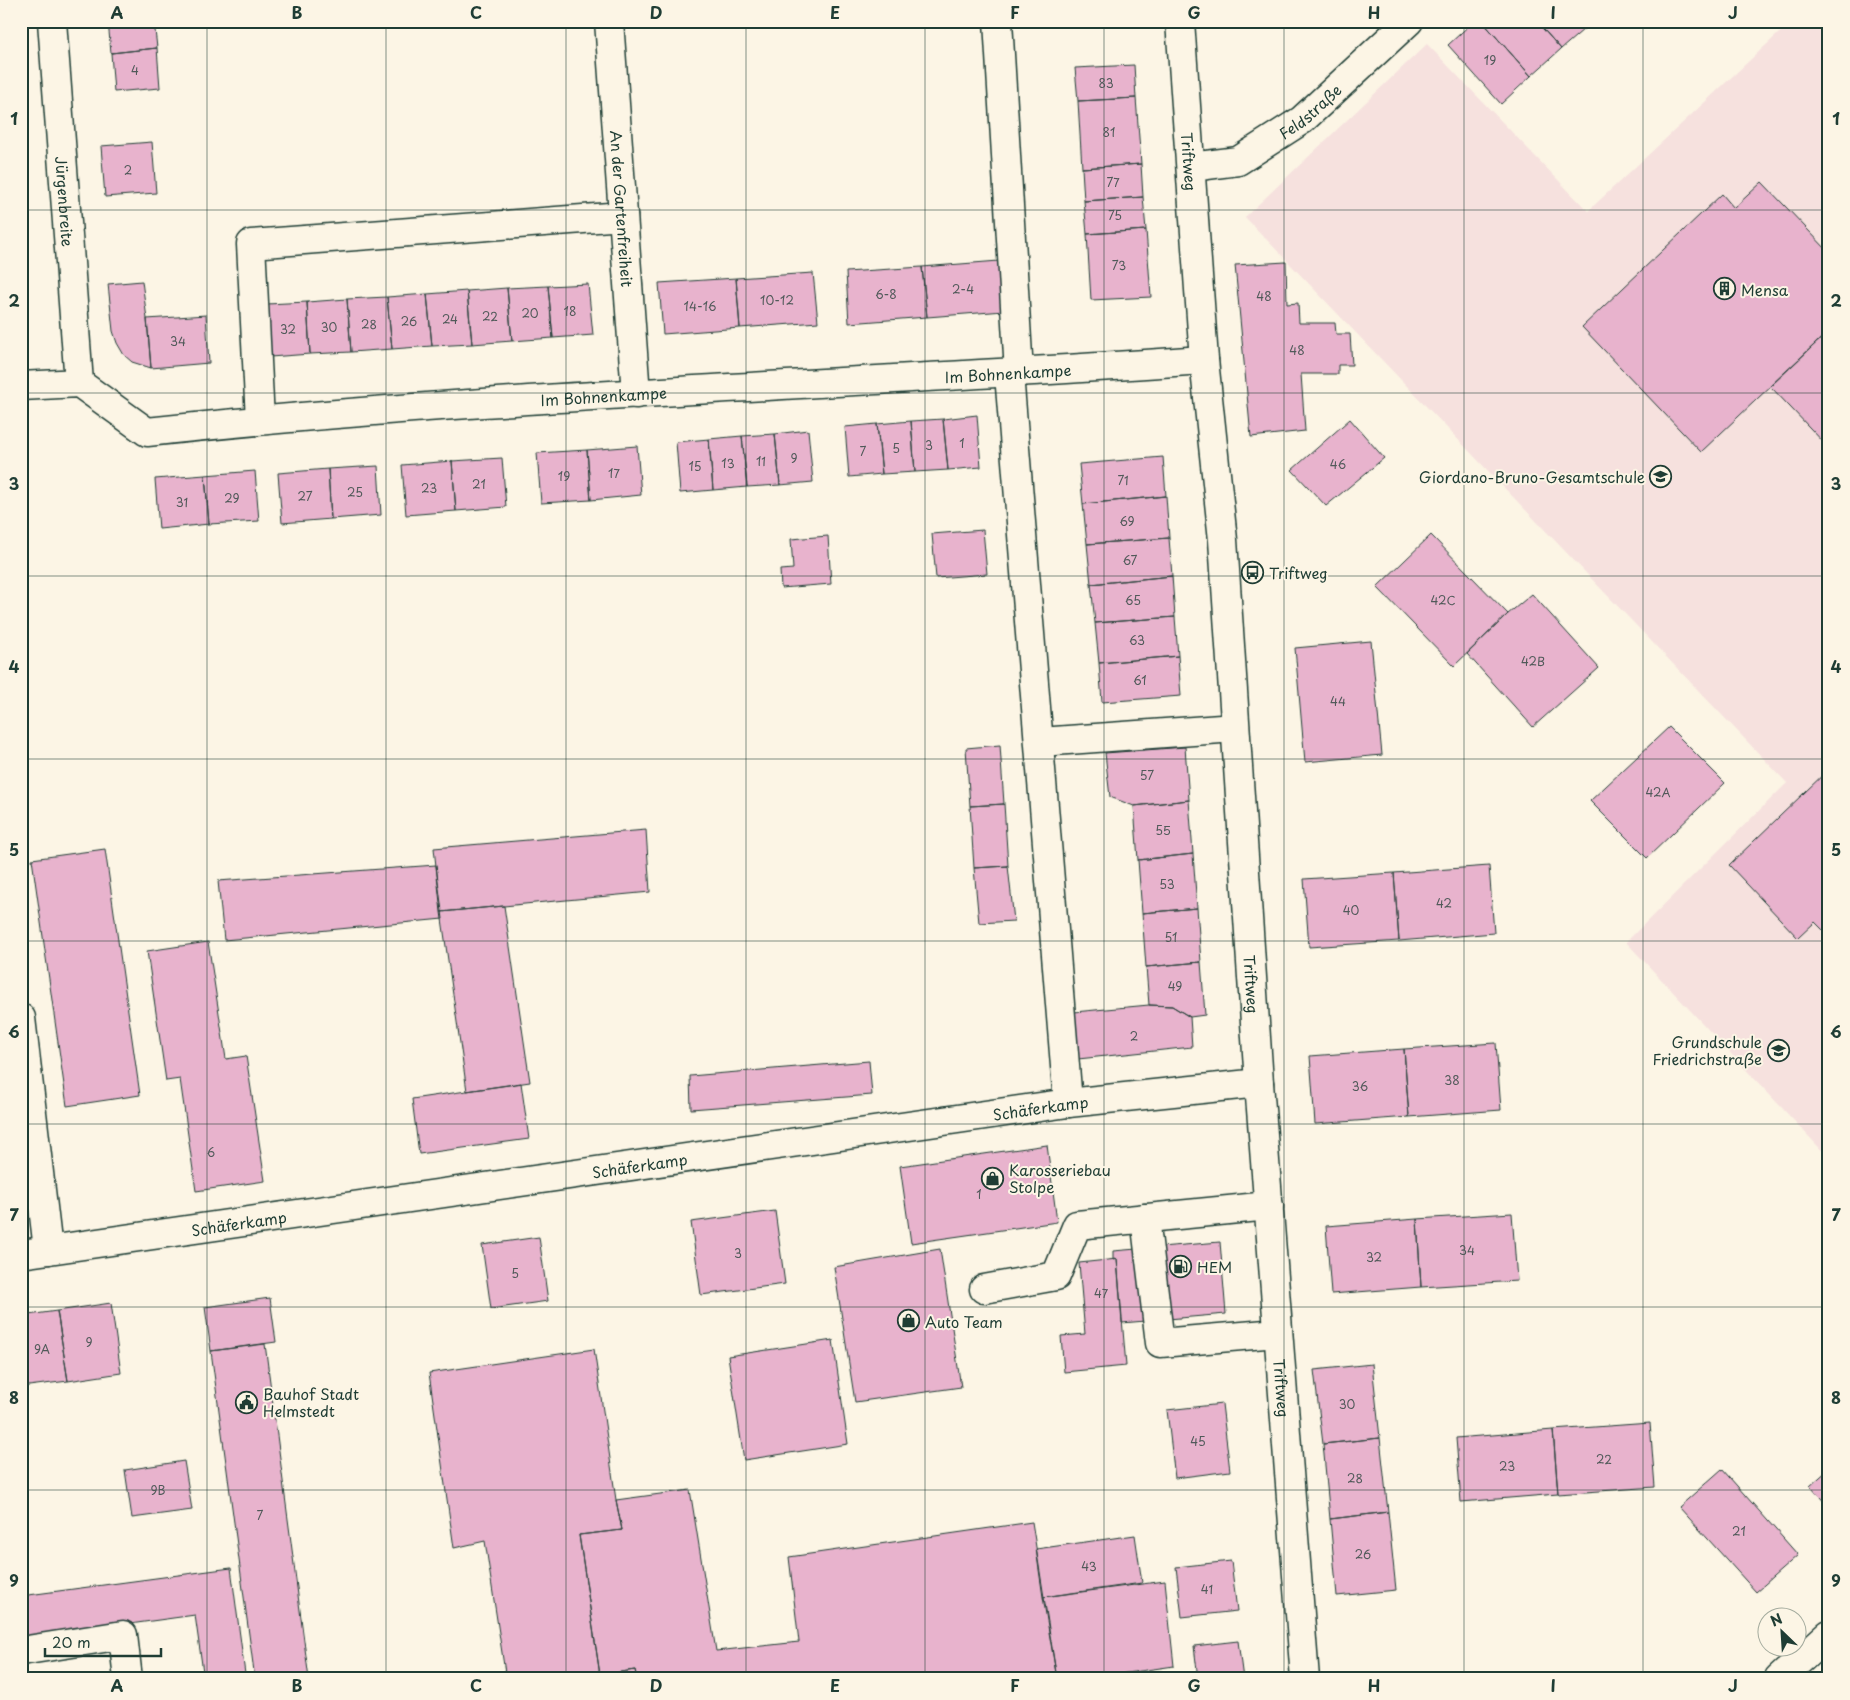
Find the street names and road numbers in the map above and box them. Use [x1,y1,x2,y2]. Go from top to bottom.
street label: Feldstraße [1274,78,1346,144]
street label: An der Gartenfreiheit [605,129,640,288]
street label: Triftweg [1176,132,1204,192]
street label: Jürgenbreite [51,155,80,248]
street label: Im Bohnenkampe [944,357,1072,388]
street label: Im Bohnenkampe [540,380,668,411]
street label: Triftweg [1239,954,1266,1014]
street label: Schäferkamp [991,1089,1089,1125]
street label: Schäferkamp [590,1147,689,1183]
street label: Schäferkamp [190,1204,288,1241]
street label: Triftweg [1269,1358,1296,1418]

